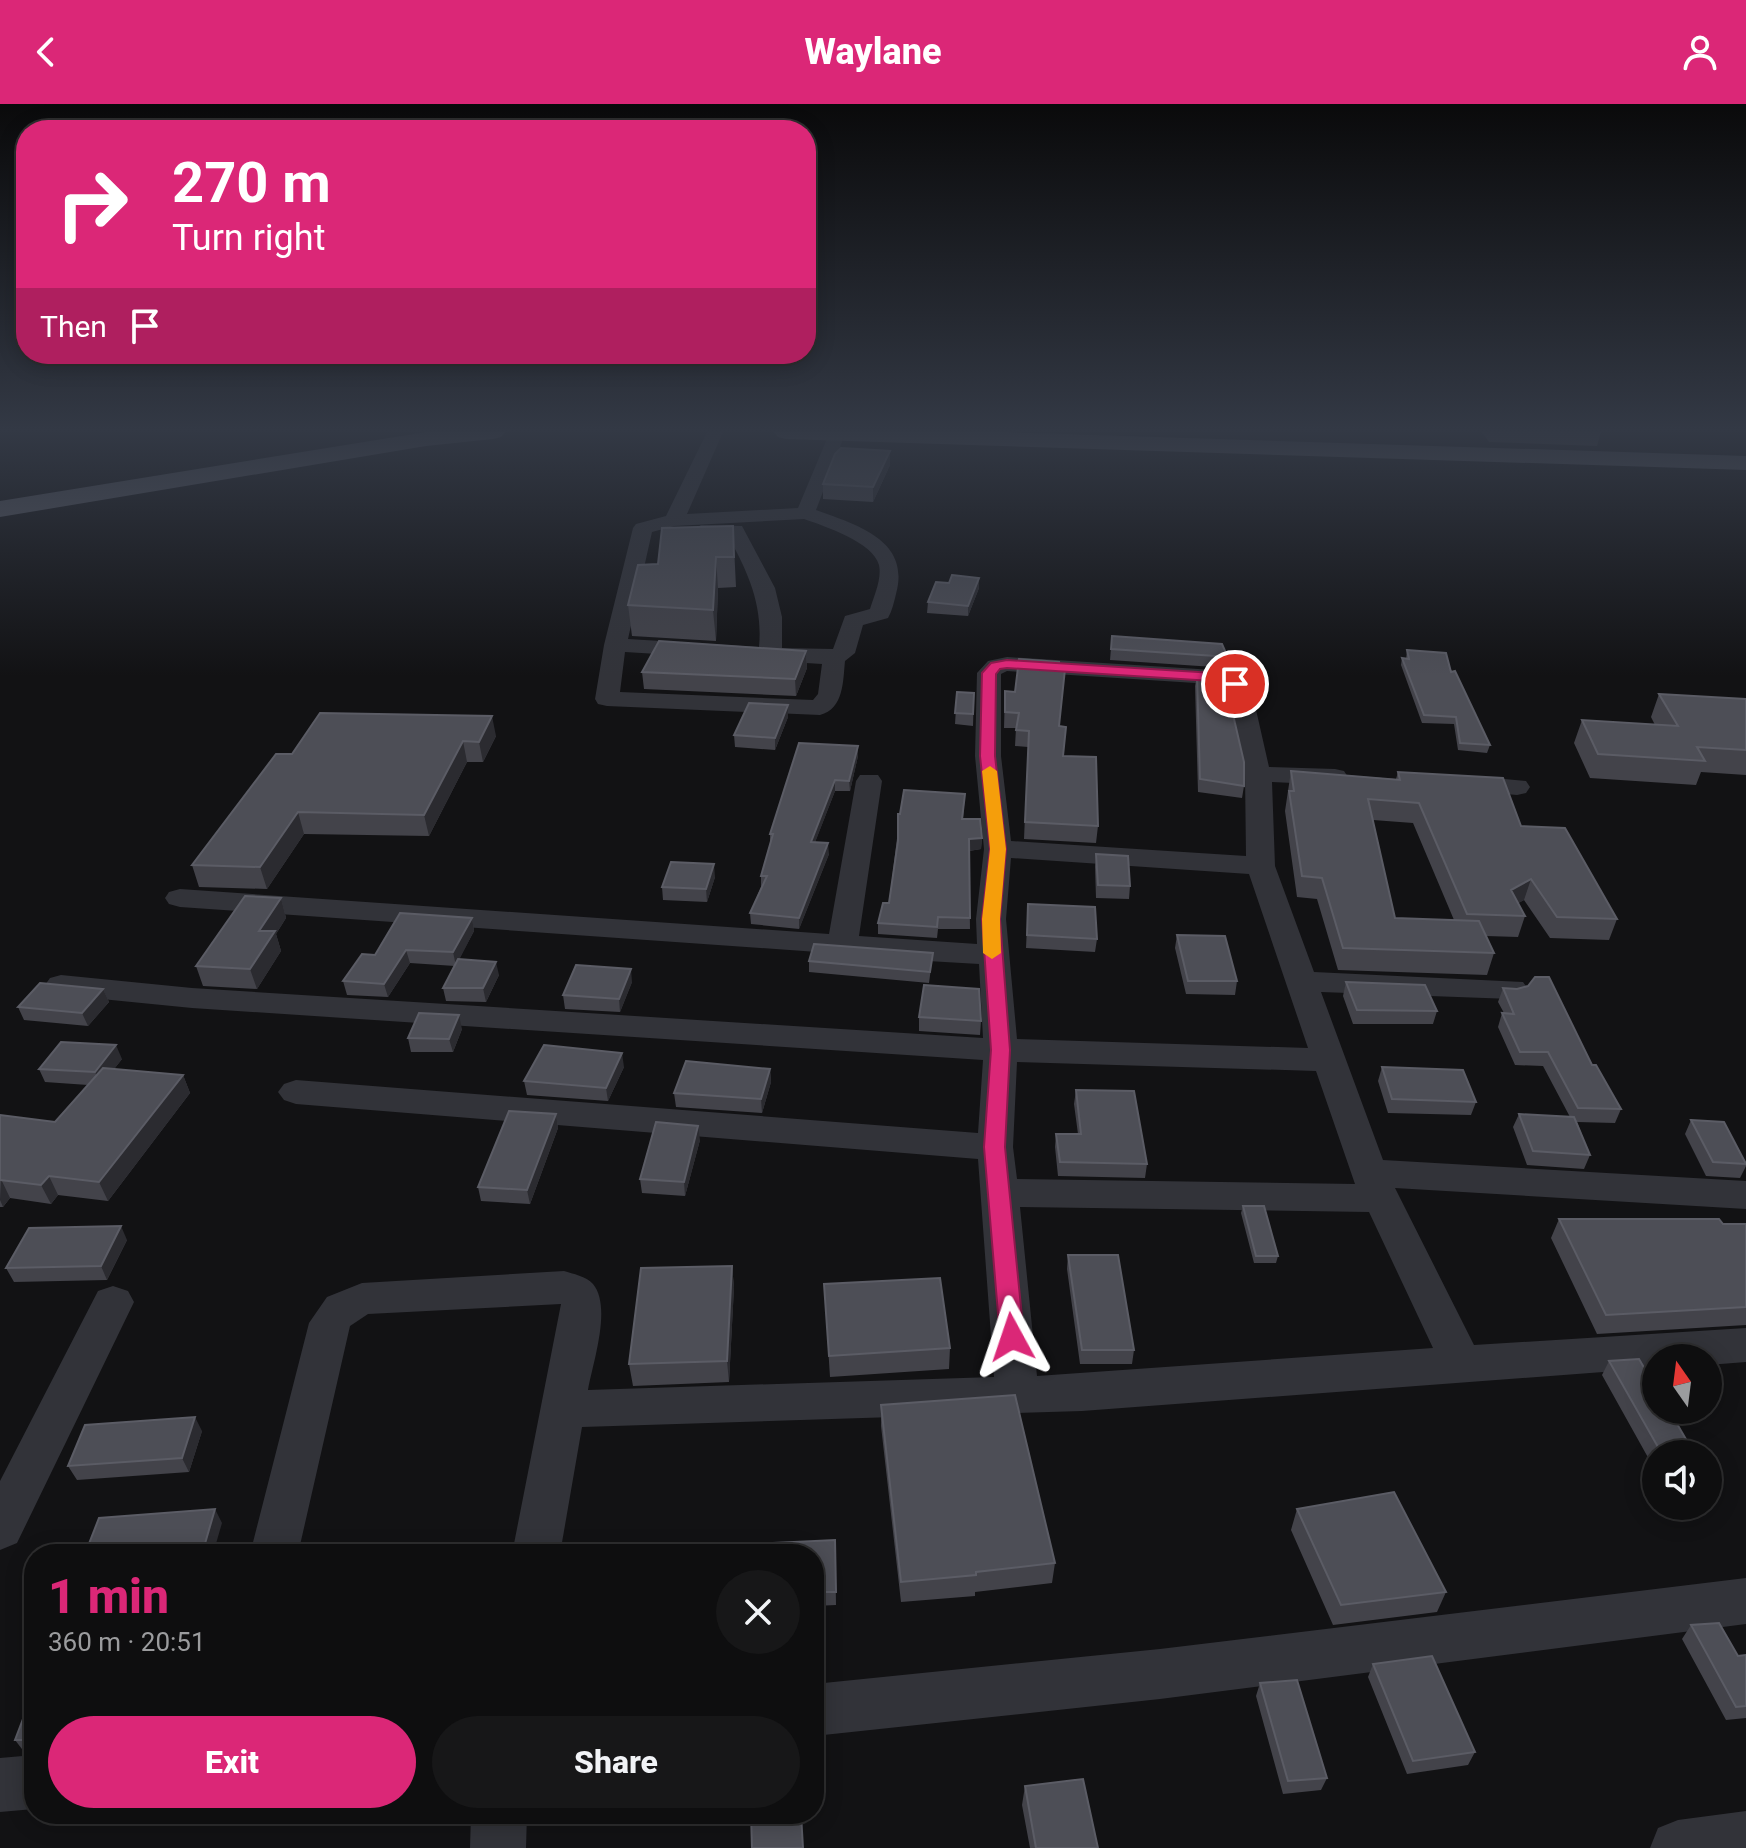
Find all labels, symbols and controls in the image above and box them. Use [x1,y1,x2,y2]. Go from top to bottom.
icon: back [24,30,68,74]
icon: person [1678,30,1722,74]
text: Waylane [805,31,941,73]
text: 270 m [172,150,331,216]
icon: right [40,152,144,256]
text: Turn right [172,217,325,259]
icon: arrive [123,304,167,348]
text: Then [40,309,107,344]
pin [1201,650,1269,718]
icon: arrive [1213,662,1257,706]
position arrow [970,1295,1054,1379]
north arrow [1642,1344,1722,1424]
map controls [1642,1344,1722,1520]
button: sound [1642,1440,1722,1520]
text: 1 min [48,1568,169,1625]
button: close [716,1570,800,1654]
text: 360 m · 20:51 [48,1627,206,1657]
button: Exit [48,1716,416,1808]
button: Share [432,1716,800,1808]

